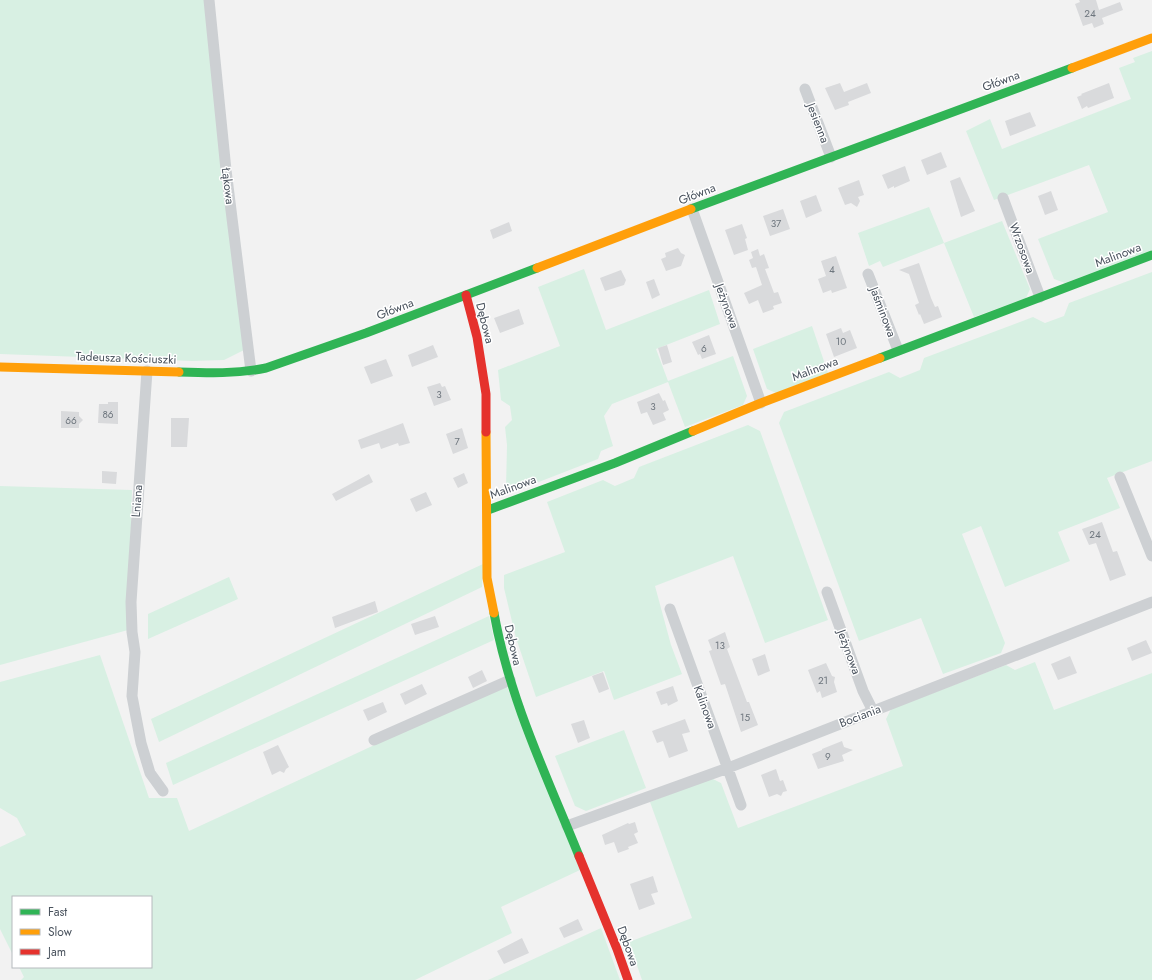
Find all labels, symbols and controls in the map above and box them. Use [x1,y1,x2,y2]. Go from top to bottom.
house number: 24 [1084,6,1096,21]
street label: Główna [980,66,1022,96]
street label: Jesienna [801,98,834,146]
street label: Łąkowa [217,166,239,205]
street label: Główna [676,179,718,209]
house number: 37 [771,216,782,231]
street label: Wrzosowa [1005,220,1040,276]
street label: Malinowa [1092,238,1144,272]
house number: 4 [829,262,835,277]
street label: Jeżynowa [710,279,743,331]
street label: Jaśminowa [864,282,901,340]
street label: Główna [374,294,416,324]
street label: Dębowa [471,301,499,346]
house number: 10 [836,334,846,349]
house number: 6 [701,341,707,356]
street label: Tadeusza Kościuszki [75,347,177,369]
street label: Malinowa [789,352,841,386]
house number: 3 [436,387,442,402]
house number: 3 [650,399,656,414]
house number: 86 [102,407,114,422]
house number: 66 [65,413,77,428]
house number: 7 [454,434,460,449]
street label: Malinowa [487,470,539,504]
street label: Lniana [127,484,147,518]
house number: 24 [1089,527,1101,542]
street label: Dębowa [500,623,526,667]
street label: Jeżynowa [832,625,865,677]
house number: 13 [715,638,726,653]
house number: 21 [818,673,828,688]
street label: Kalinowa [689,683,721,731]
street label: Bociania [837,700,884,732]
house number: 15 [740,710,750,725]
house number: 9 [825,749,831,764]
legend [12,896,152,968]
text: Fast [48,903,67,921]
text: Slow [48,923,73,941]
street label: Dębowa [612,923,644,969]
text: Jam [46,943,66,961]

